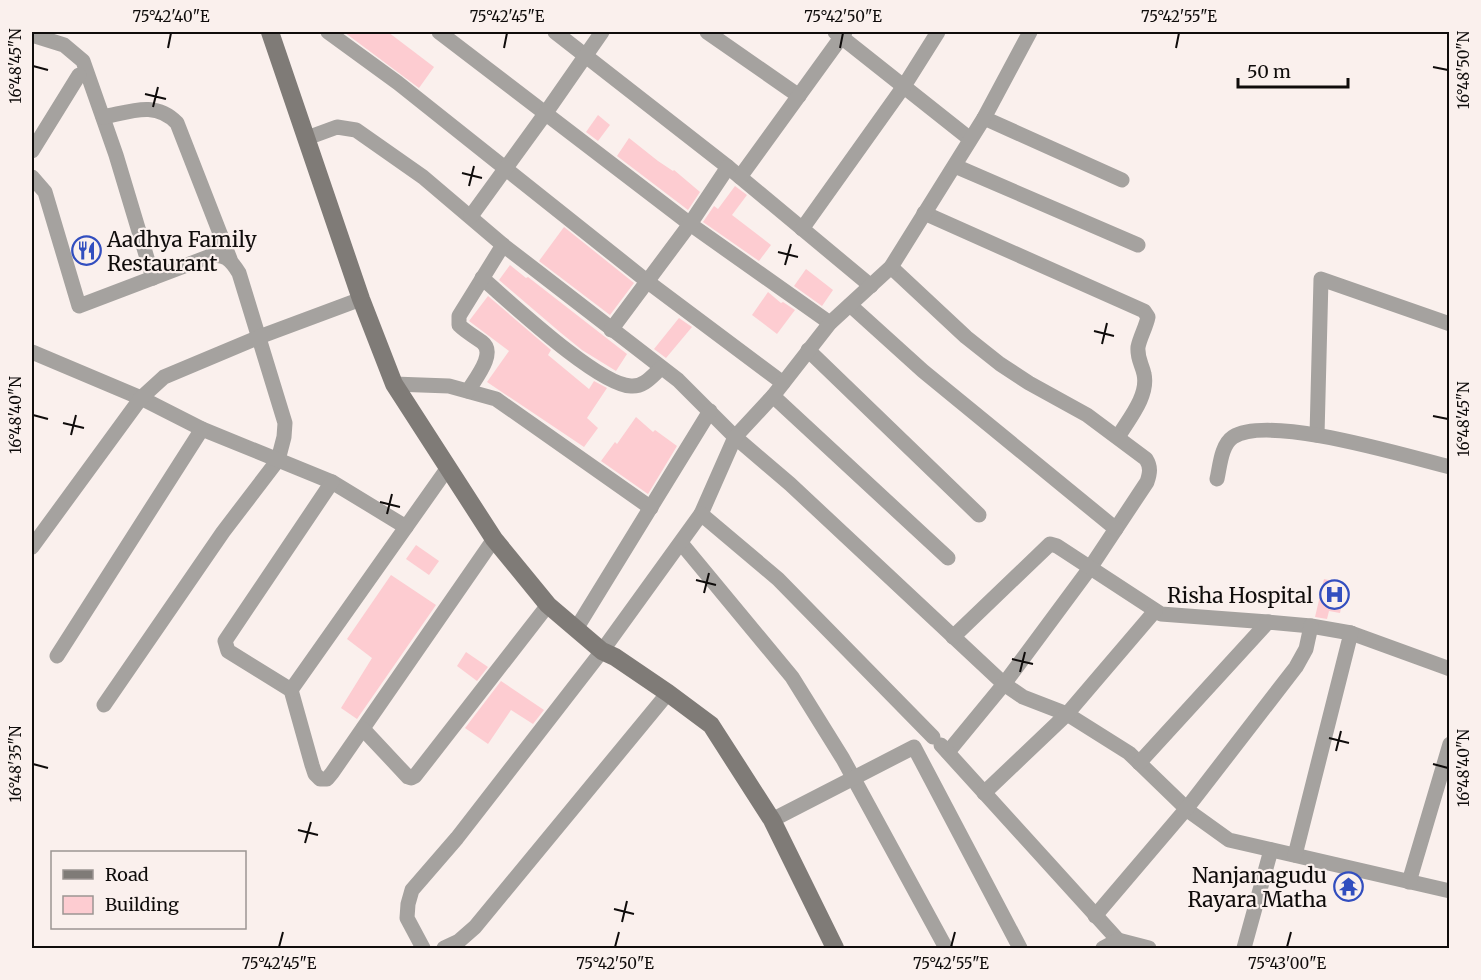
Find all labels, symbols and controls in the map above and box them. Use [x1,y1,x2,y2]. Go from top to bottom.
text: 75°42'40"E [133,7,210,26]
text: 75°42'45"E [470,7,545,26]
text: 75°42'50"E [804,7,882,26]
text: 75°42'55"E [1141,7,1217,26]
text: 16°48'45"N [6,28,25,104]
text: 16°48'50"N [1454,30,1473,109]
scale bar [1238,51,1348,89]
text: 50 m [1247,60,1291,83]
place label: Aadhya Family Restaurant [106,226,258,277]
restaurant icon: Aadhya Family Restaurant [70,235,102,267]
text: 16°48'40"N [6,376,25,454]
text: 16°48'45"N [1454,381,1473,457]
hospital icon: Risha Hospital [1318,579,1350,611]
place label: Risha Hospital [1167,582,1313,609]
text: 16°48'35"N [6,725,25,802]
text: 16°48'40"N [1454,729,1473,807]
legend [51,851,246,929]
place label: Nanjanagudu Rayara Matha [1188,862,1327,913]
text: Road [105,863,149,886]
temple icon: Nanjanagudu Rayara Matha [1332,871,1364,903]
text: Building [105,893,179,916]
text: 75°42'45"E [242,954,317,973]
text: 75°42'50"E [576,954,654,973]
text: 75°42'55"E [913,954,989,973]
text: 75°43'00"E [1248,954,1326,973]

